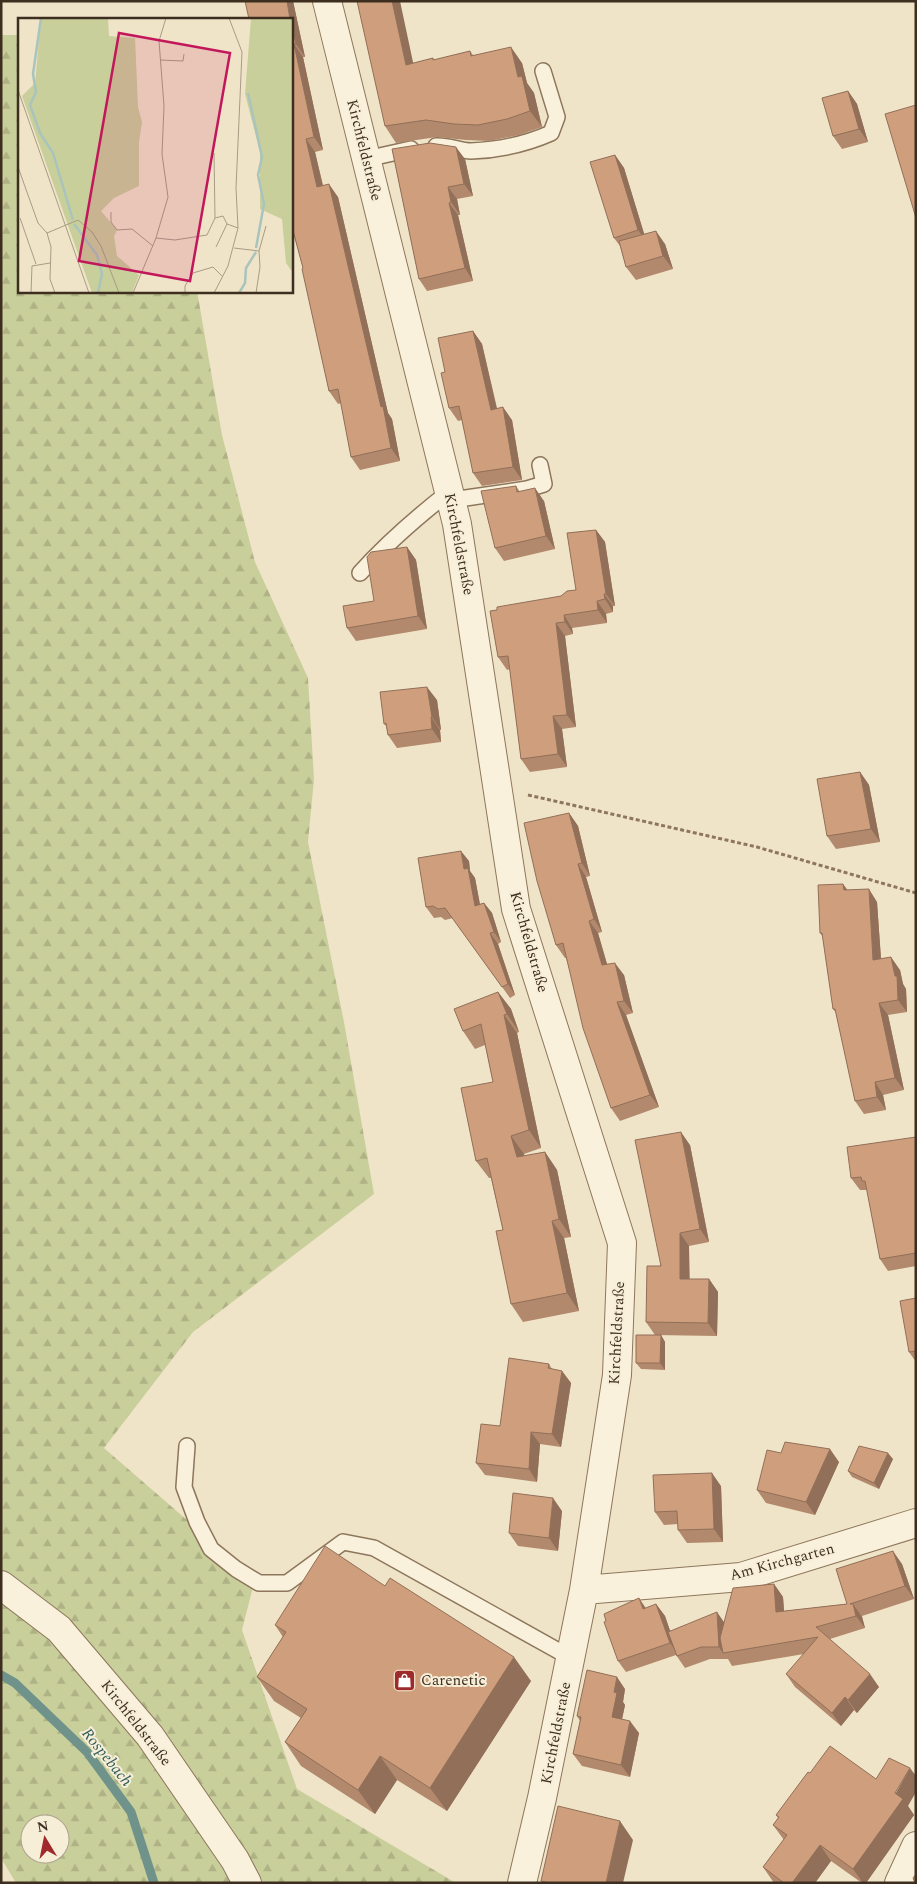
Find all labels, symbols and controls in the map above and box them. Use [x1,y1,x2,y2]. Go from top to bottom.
inset map [18,18,292,292]
street label: Kirchfeldstraße [340,97,388,203]
street label: Kirchfeldstraße [438,491,480,597]
street label: Kirchfeldstraße [504,889,554,995]
street label: Kirchfeldstraße [603,1281,631,1385]
street label: Am Kirchgarten [727,1537,837,1587]
shop icon: Carenetic [393,1668,417,1692]
place label: Carenetic [421,1669,486,1692]
street label: Kirchfeldstraße [95,1675,177,1771]
street label: Kirchfeldstraße [535,1680,577,1786]
water label: Rospebach [76,1722,138,1792]
north arrow [20,1814,70,1864]
text: N [35,1815,50,1838]

